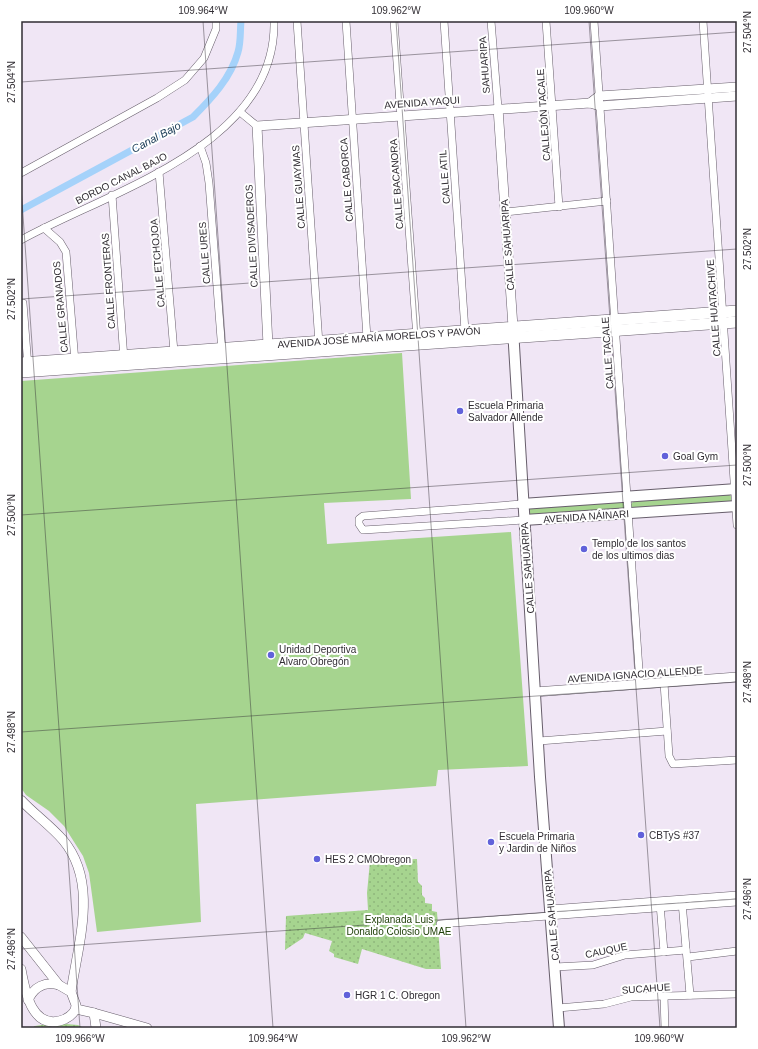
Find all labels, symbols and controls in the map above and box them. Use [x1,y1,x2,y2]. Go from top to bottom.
text: 109.964°W [178,5,228,16]
text: 109.962°W [371,5,421,16]
text: 109.960°W [564,5,614,16]
text: 27.504°N [742,11,753,53]
street label: SAHUARIPA [477,36,492,94]
text: 27.504°N [6,61,17,103]
street label: CALLEJÓN TACALE [534,68,552,162]
street label: AVENIDA YAQUI [384,94,460,111]
water label: Canal Bajo [129,119,183,155]
street label: CALLE CABORCA [338,137,355,222]
street label: CALLE BACANORA [388,138,405,230]
street label: CALLE GUAYMAS [290,144,307,229]
street label: CALLE ATIL [437,149,452,204]
street label: BORDO CANAL BAJO [74,150,169,206]
street label: CALLE DIVISADEROS [243,184,260,288]
street label: CALLE SAHUARIPA [499,199,516,291]
street label: CALLE ETCHOJOA [148,218,167,308]
street label: CALLE URES [197,221,212,284]
text: 27.502°N [742,228,753,270]
street label: CALLE FRONTERAS [100,232,117,329]
street label: CALLE HUATACHIVE [705,259,722,357]
street label: CALLE GRANADOS [51,260,70,353]
text: 27.502°N [6,278,17,320]
street label: CALLE TACALE [599,316,616,389]
street label: AVENIDA JOSÉ MARÍA MORELOS Y PAVÓN [277,324,481,350]
place label: Escuela Primaria Salvador Allende [468,400,544,423]
marker: Escuela Primaria Salvador Allende [455,406,465,416]
text: 27.500°N [742,444,753,486]
marker: Goal Gym [660,451,670,461]
place label: Goal Gym [673,451,718,462]
text: 27.500°N [6,494,17,536]
street label: AVENIDA NÁINARI [543,507,629,525]
street label: CALLE SAHUARIPA [519,522,536,614]
place label: Templo de los santos de los ultimos dias [592,538,686,561]
marker: Templo de los santos de los ultimos dias [579,544,589,554]
place label: Unidad Deportiva Alvaro Obregón [279,644,357,667]
marker: Unidad Deportiva Alvaro Obregón [266,650,276,660]
text: 27.498°N [742,661,753,703]
street label: AVENIDA IGNACIO ALLENDE [567,664,703,685]
text: 27.498°N [6,711,17,753]
marker: CBTyS #37 [636,830,646,840]
place label: CBTyS #37 [649,830,700,841]
place label: Escuela Primaria y Jardin de Niños [499,831,576,854]
marker: Escuela Primaria y Jardin de Niños [486,837,496,847]
marker: HES 2 CMObregon [312,854,322,864]
place label: HES 2 CMObregon [325,854,411,865]
street label: CALLE SAHUARIPA [542,869,561,961]
text: 27.496°N [742,878,753,920]
park label: Explanada Luis Donaldo Colosio UMAE [346,914,452,937]
text: 27.496°N [6,928,17,970]
street label: CAUQUE [584,941,628,960]
street label: SUCAHUE [621,981,671,996]
marker: HGR 1 C. Obregon [342,990,352,1000]
place label: HGR 1 C. Obregon [355,990,440,1001]
text: 109.966°W [55,1033,105,1044]
text: 109.964°W [248,1033,298,1044]
text: 109.962°W [441,1033,491,1044]
text: 109.960°W [634,1033,684,1044]

